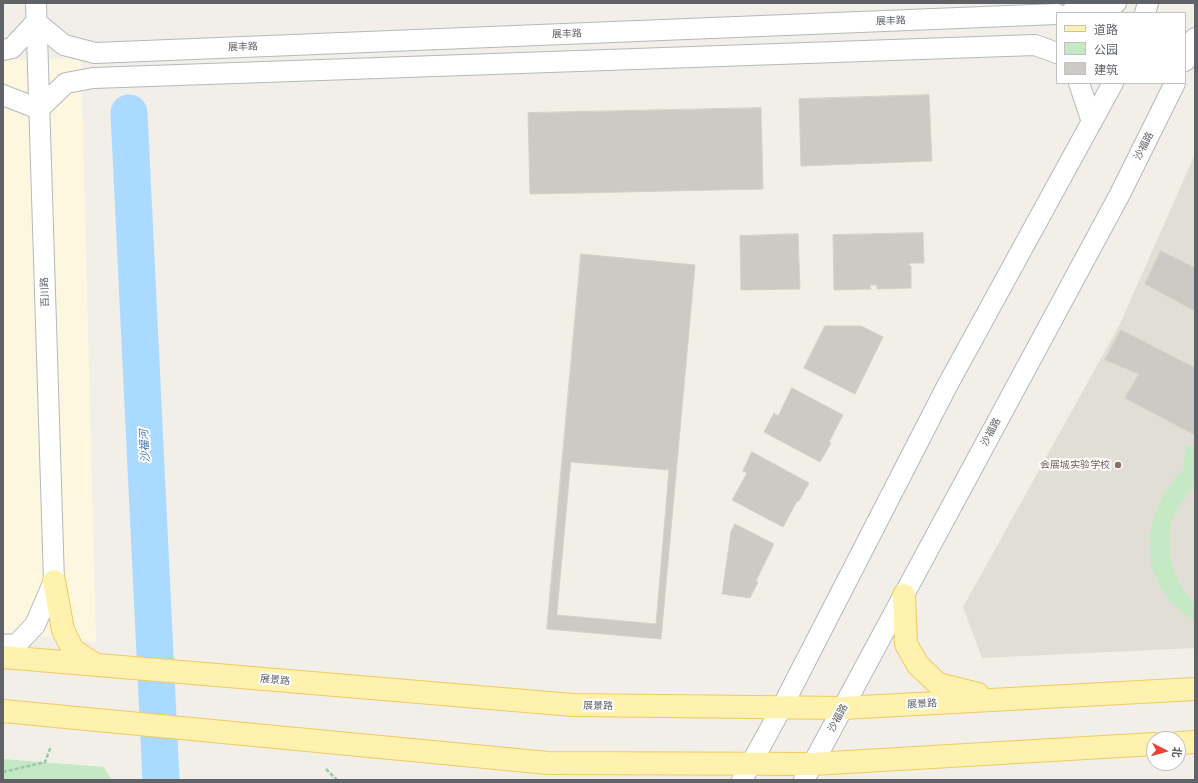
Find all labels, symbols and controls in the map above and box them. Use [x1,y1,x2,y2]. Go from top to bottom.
legend [1056,12,1186,84]
street label: 展丰路 [876,14,906,28]
text: 道路 [1094,22,1118,37]
street label: 展丰路 [552,27,582,41]
street label: 展丰路 [228,40,258,54]
text: 公园 [1094,42,1118,57]
text: 建筑 [1094,62,1118,77]
street label: 沙福路 [1132,130,1156,162]
street label: 百川路 [38,277,52,307]
street label: 沙福路 [979,416,1003,448]
water label: 沙福河 [138,429,152,463]
place label: 会展城实验学校 [1040,459,1110,471]
marker: 会展城实验学校 [1113,460,1123,470]
street label: 展景路 [260,673,290,687]
street label: 展景路 [907,697,937,711]
street label: 展景路 [583,700,613,712]
street label: 沙福路 [826,702,850,734]
north arrow [1146,731,1186,771]
text: 北 [1169,746,1184,758]

